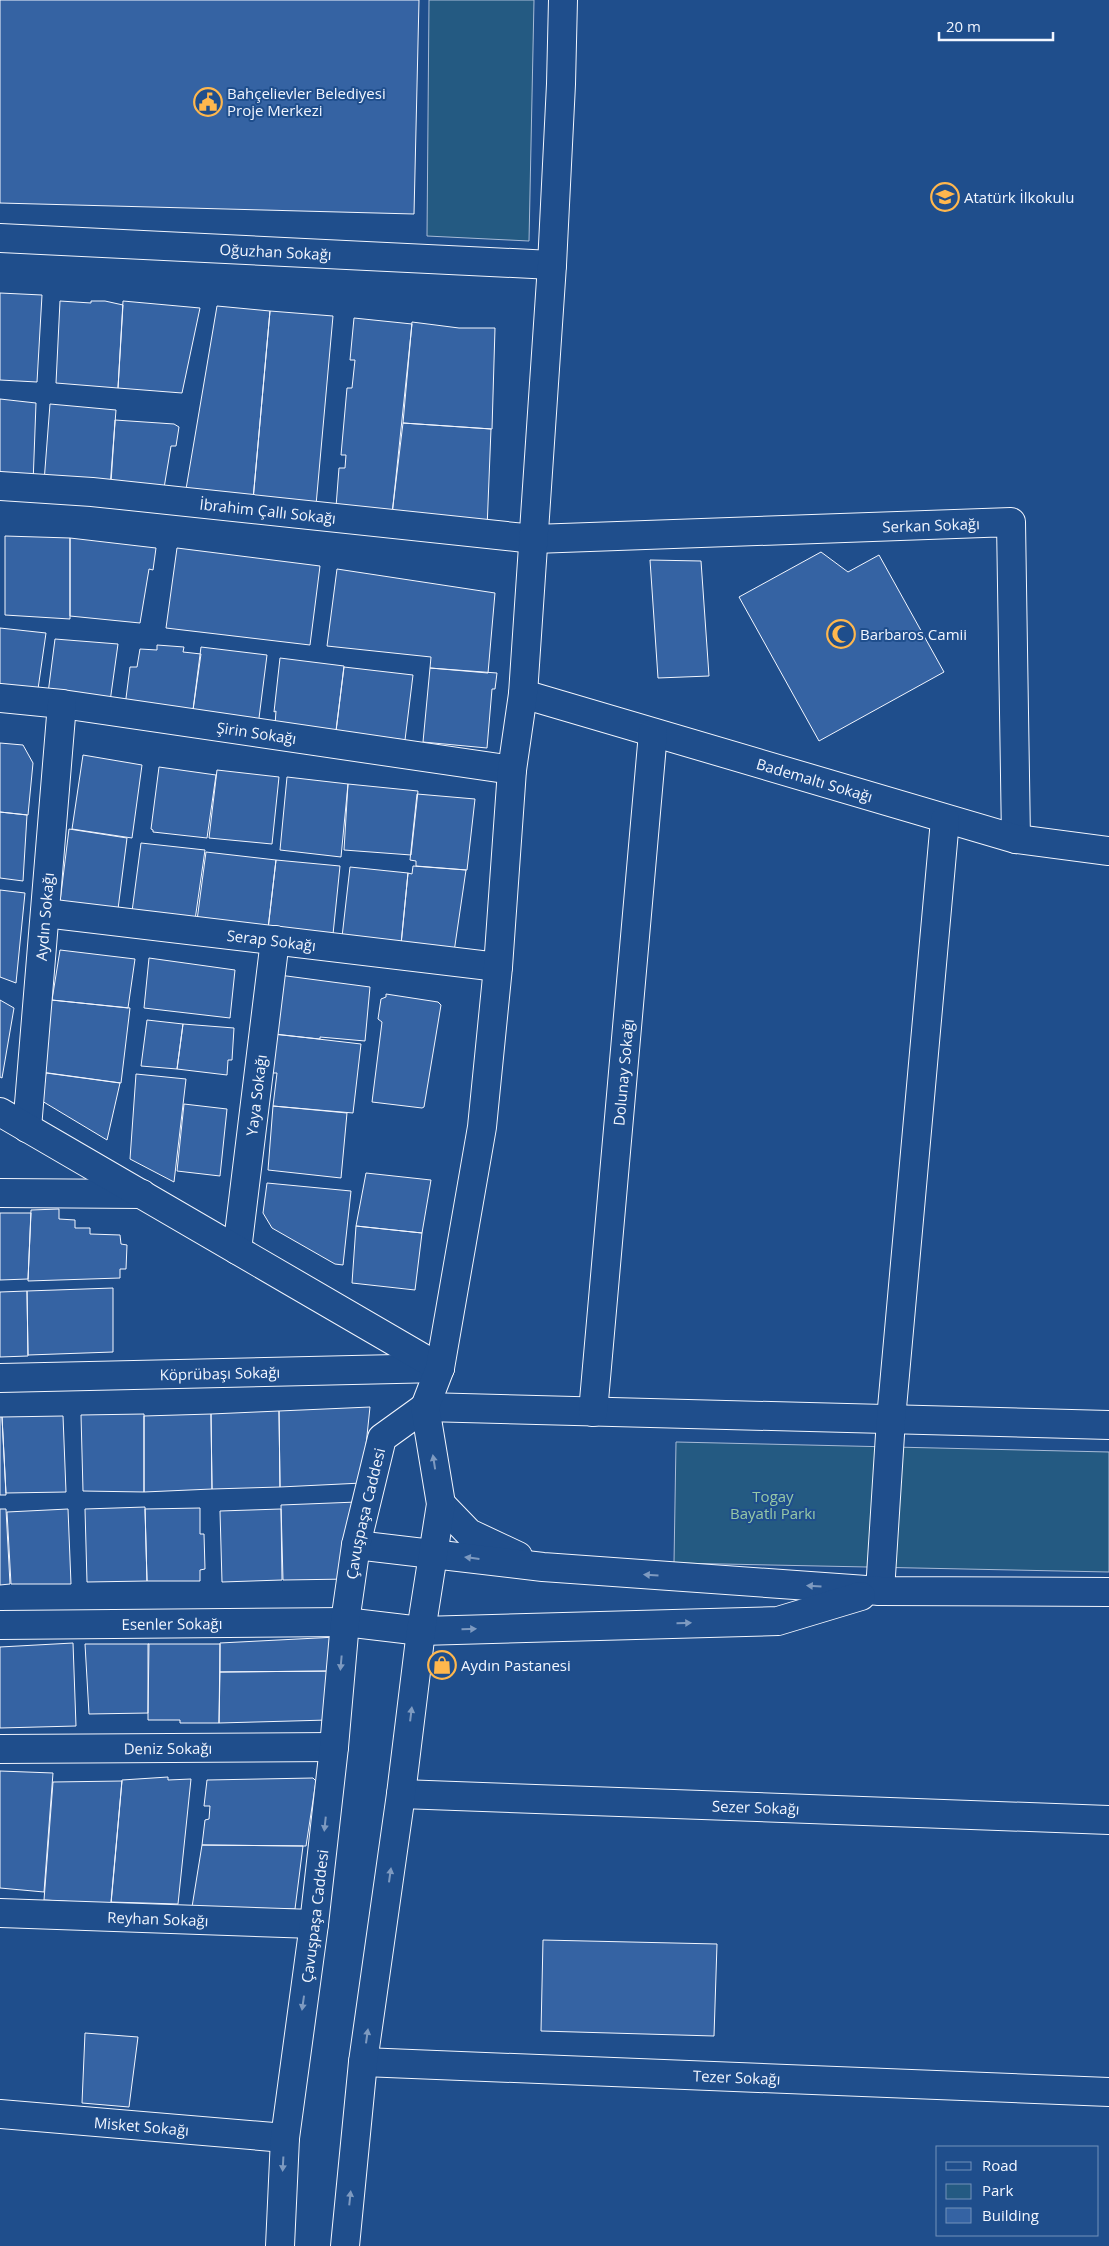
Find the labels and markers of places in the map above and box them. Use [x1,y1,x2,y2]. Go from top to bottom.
place label: Bahçelievler Belediyesi Proje Merkezi [227,83,386,120]
public building icon: Bahçelievler Belediyesi Proje Merkezi [193,87,223,117]
school or university icon: Atatürk İlkokulu [930,182,960,212]
place label: Atatürk İlkokulu [964,187,1075,207]
mosque icon: Barbaros Camii [826,619,856,649]
place label: Barbaros Camii [860,624,967,644]
shop icon: Aydın Pastanesi [427,1650,457,1680]
place label: Aydın Pastanesi [461,1655,571,1675]

